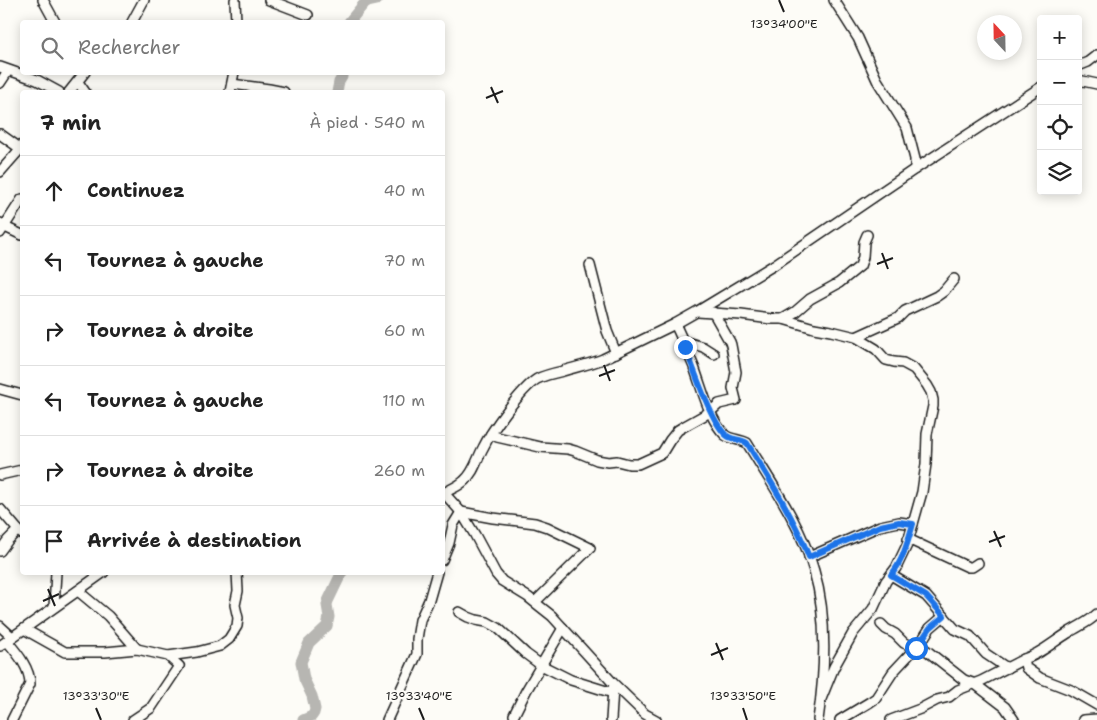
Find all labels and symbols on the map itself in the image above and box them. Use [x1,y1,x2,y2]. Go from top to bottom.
north arrow [977,15,1022,60]
text: 13°34'00"E [750,16,818,32]
route end [674,336,697,359]
route start [905,637,928,660]
text: 13°33'30"E [63,688,129,704]
text: 13°33'40"E [386,688,452,704]
text: 13°33'50"E [710,688,776,704]

